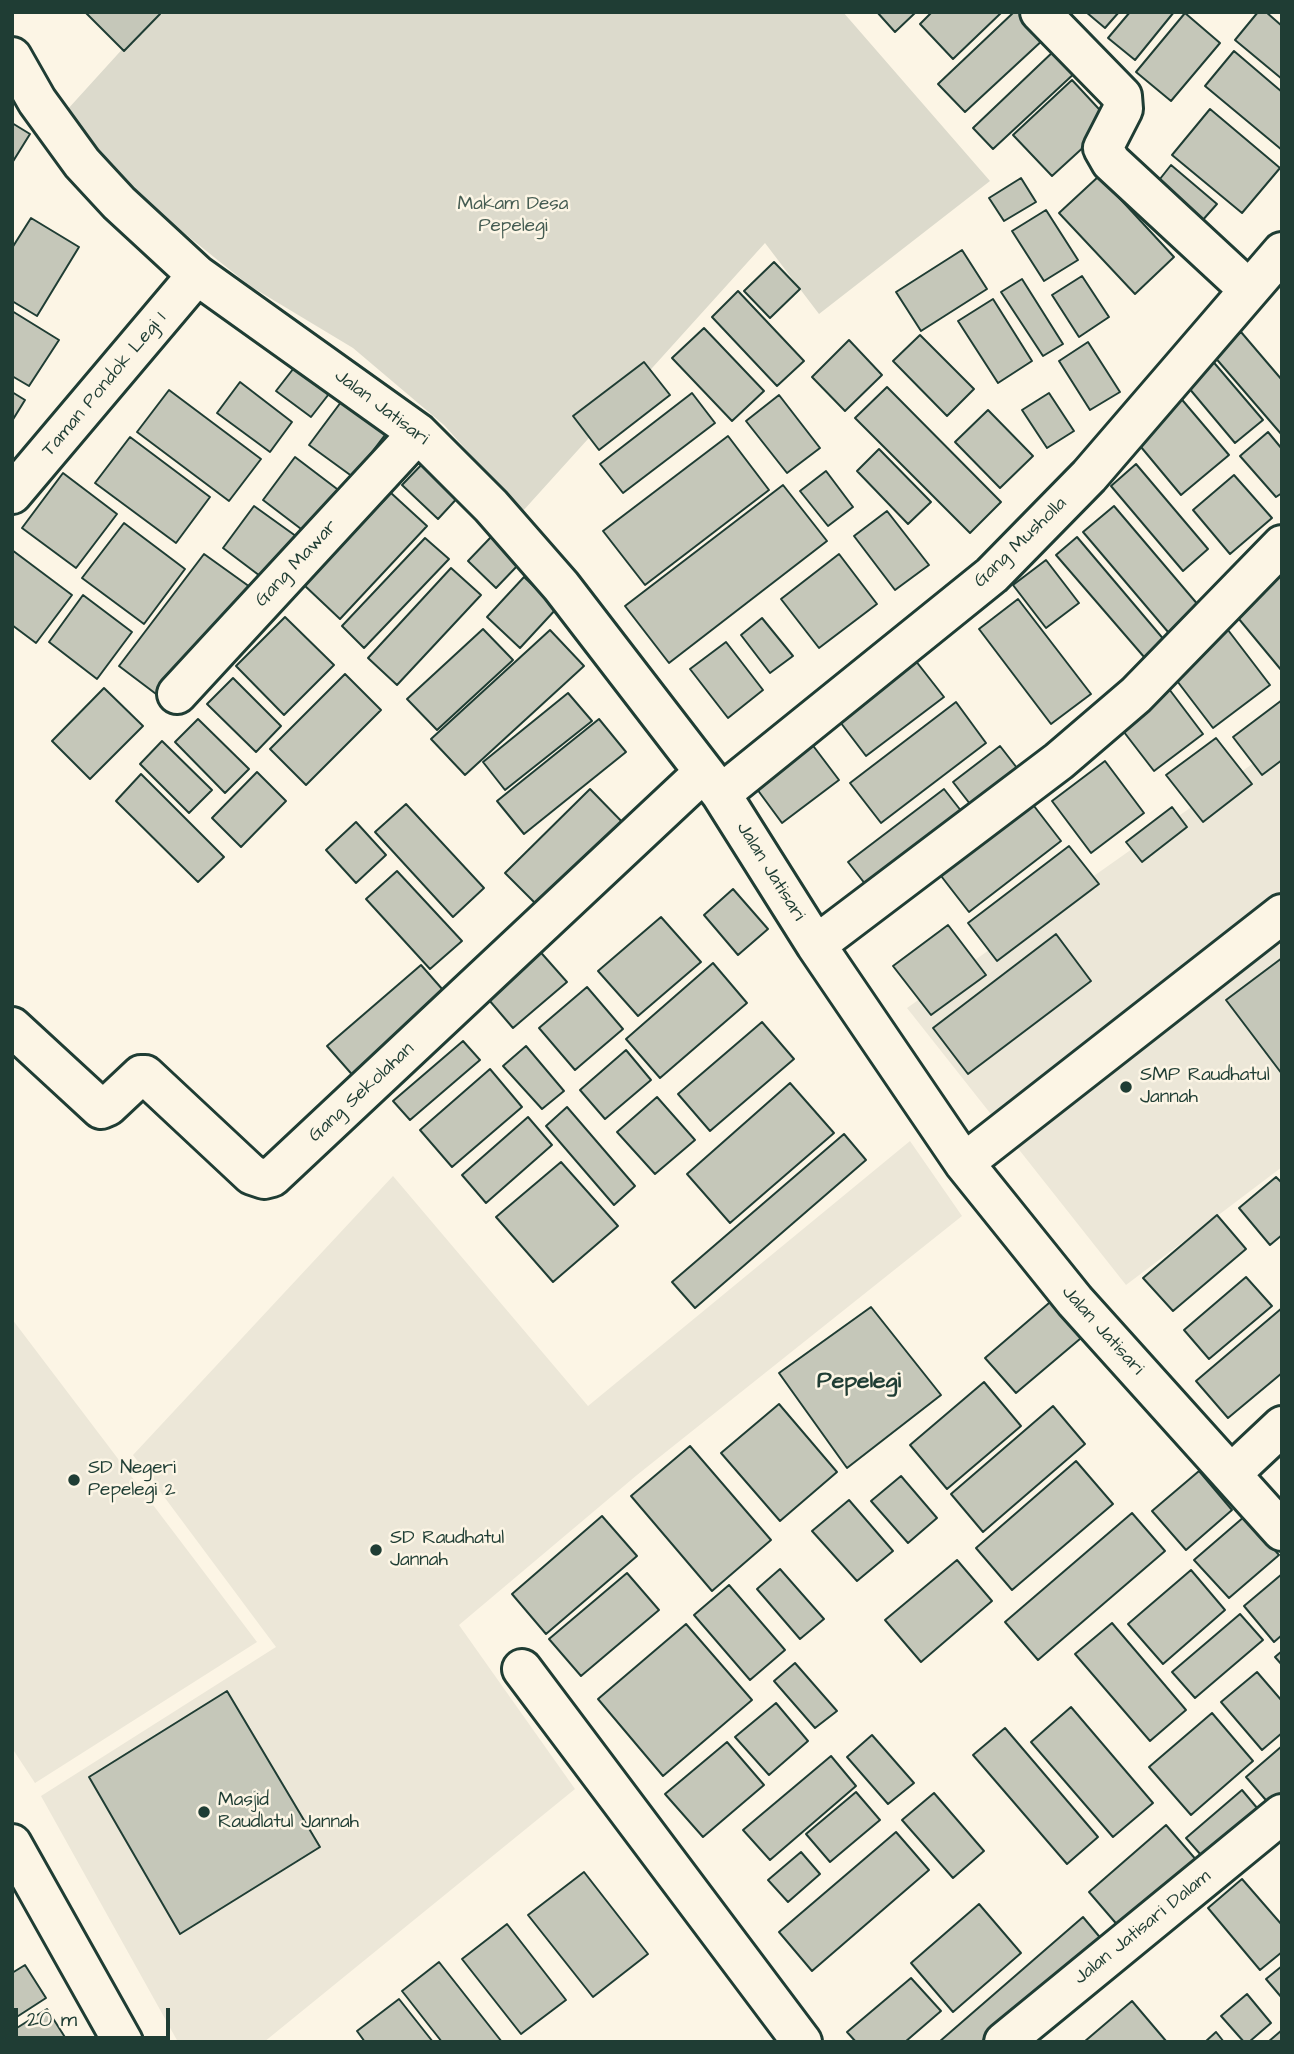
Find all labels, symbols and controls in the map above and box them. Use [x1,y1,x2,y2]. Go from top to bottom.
park label: Makam Desa Pepelegi [458,194,568,238]
street label: Taman Pondok Legi 1 [38,308,172,462]
street label: Jalan Jatisari [329,365,433,451]
street label: Gang Musholla [970,493,1072,593]
street label: Gang Mawar [251,516,343,612]
street label: Jalan Jatisari [731,818,809,926]
street label: Gang Sekolahan [305,1038,419,1148]
place label: SMP Raudhatul Jannah [1140,1065,1270,1109]
marker: SMP Raudhatul Jannah [1118,1079,1134,1095]
street label: Jalan Jatisari [1056,1282,1148,1380]
district label: Pepelegi [817,1368,901,1396]
place label: SD Negeri Pepelegi 2 [88,1458,176,1502]
marker: SD Negeri Pepelegi 2 [66,1472,82,1488]
place label: SD Raudhatul Jannah [390,1528,504,1572]
marker: SD Raudhatul Jannah [368,1542,384,1558]
place label: Masjid Raudlatul Jannah [218,1790,359,1834]
marker: Masjid Raudlatul Jannah [196,1804,212,1820]
street label: Jalan Jatisari Dalam [1070,1866,1216,1990]
scale bar [18,1994,173,2038]
text: 20 m [27,2005,77,2034]

